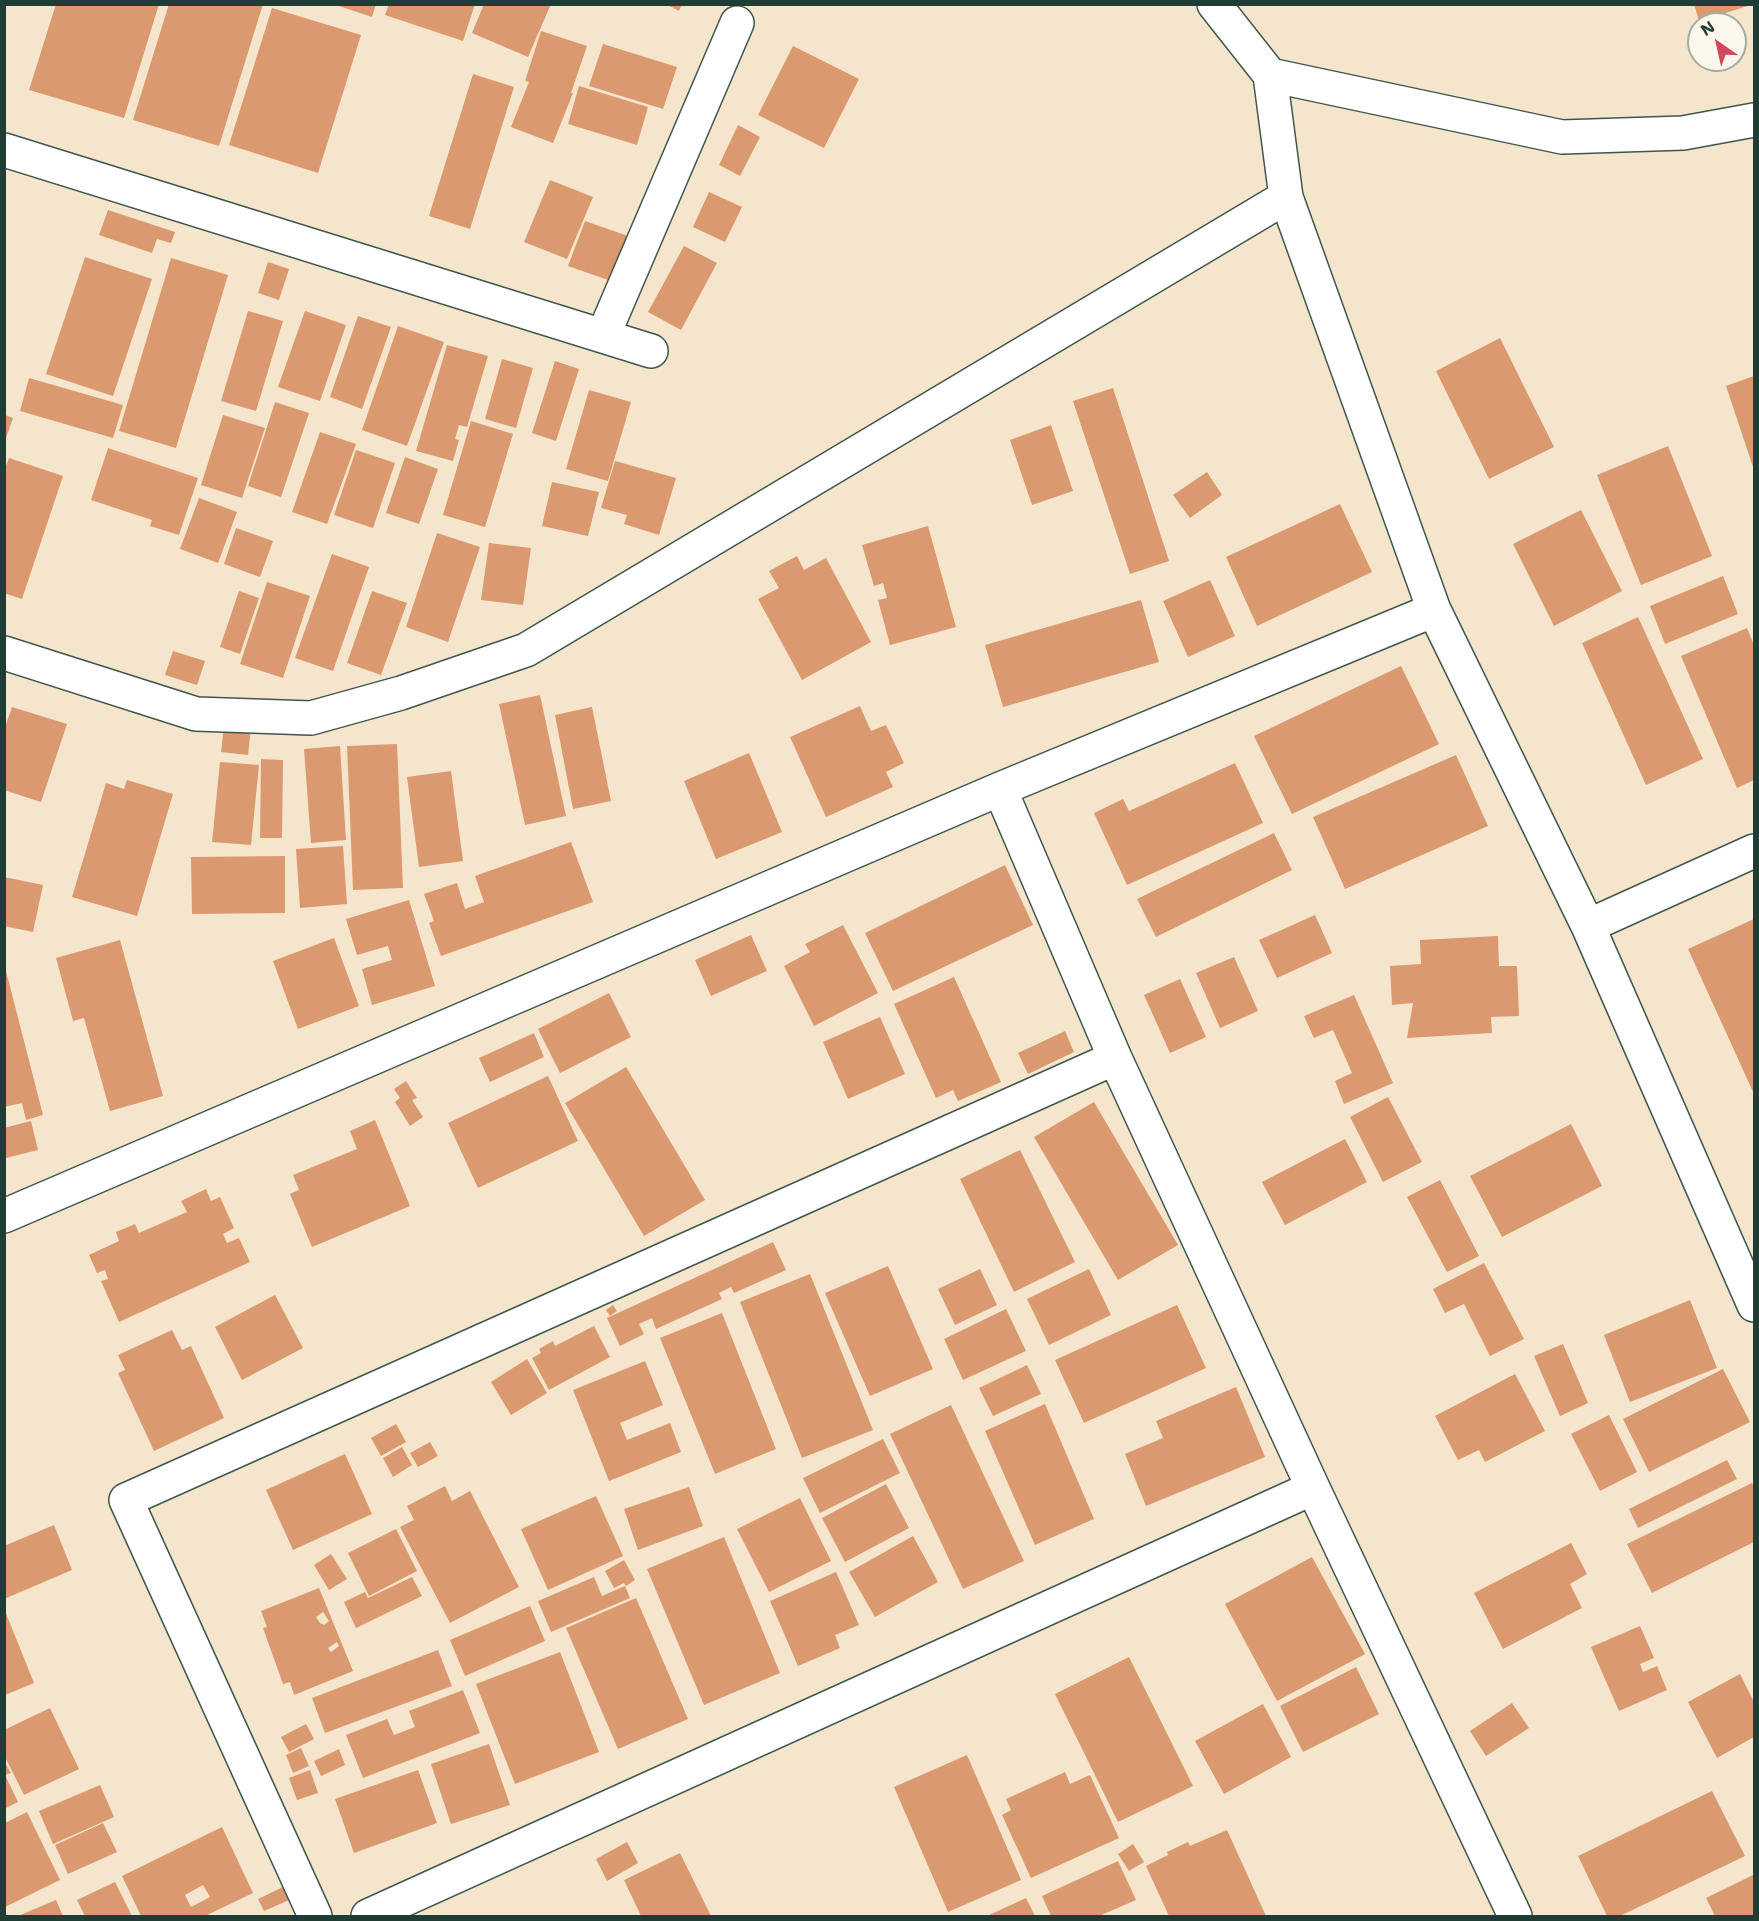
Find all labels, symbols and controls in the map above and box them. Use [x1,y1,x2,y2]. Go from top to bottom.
north arrow [1687,12,1747,72]
text: N [1697,16,1719,41]

